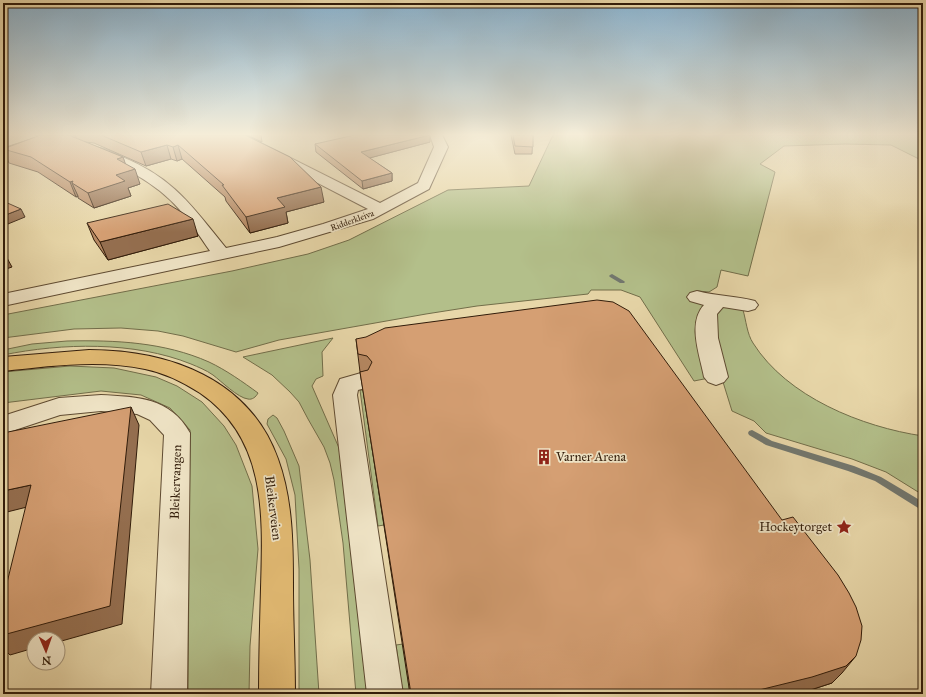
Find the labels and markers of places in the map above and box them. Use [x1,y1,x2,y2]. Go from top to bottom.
building icon: Varner Arena [535,448,553,466]
place label: Varner Arena [555,449,627,465]
place icon: Hockeytorget [835,518,853,536]
place label: Hockeytorget [759,519,832,535]

